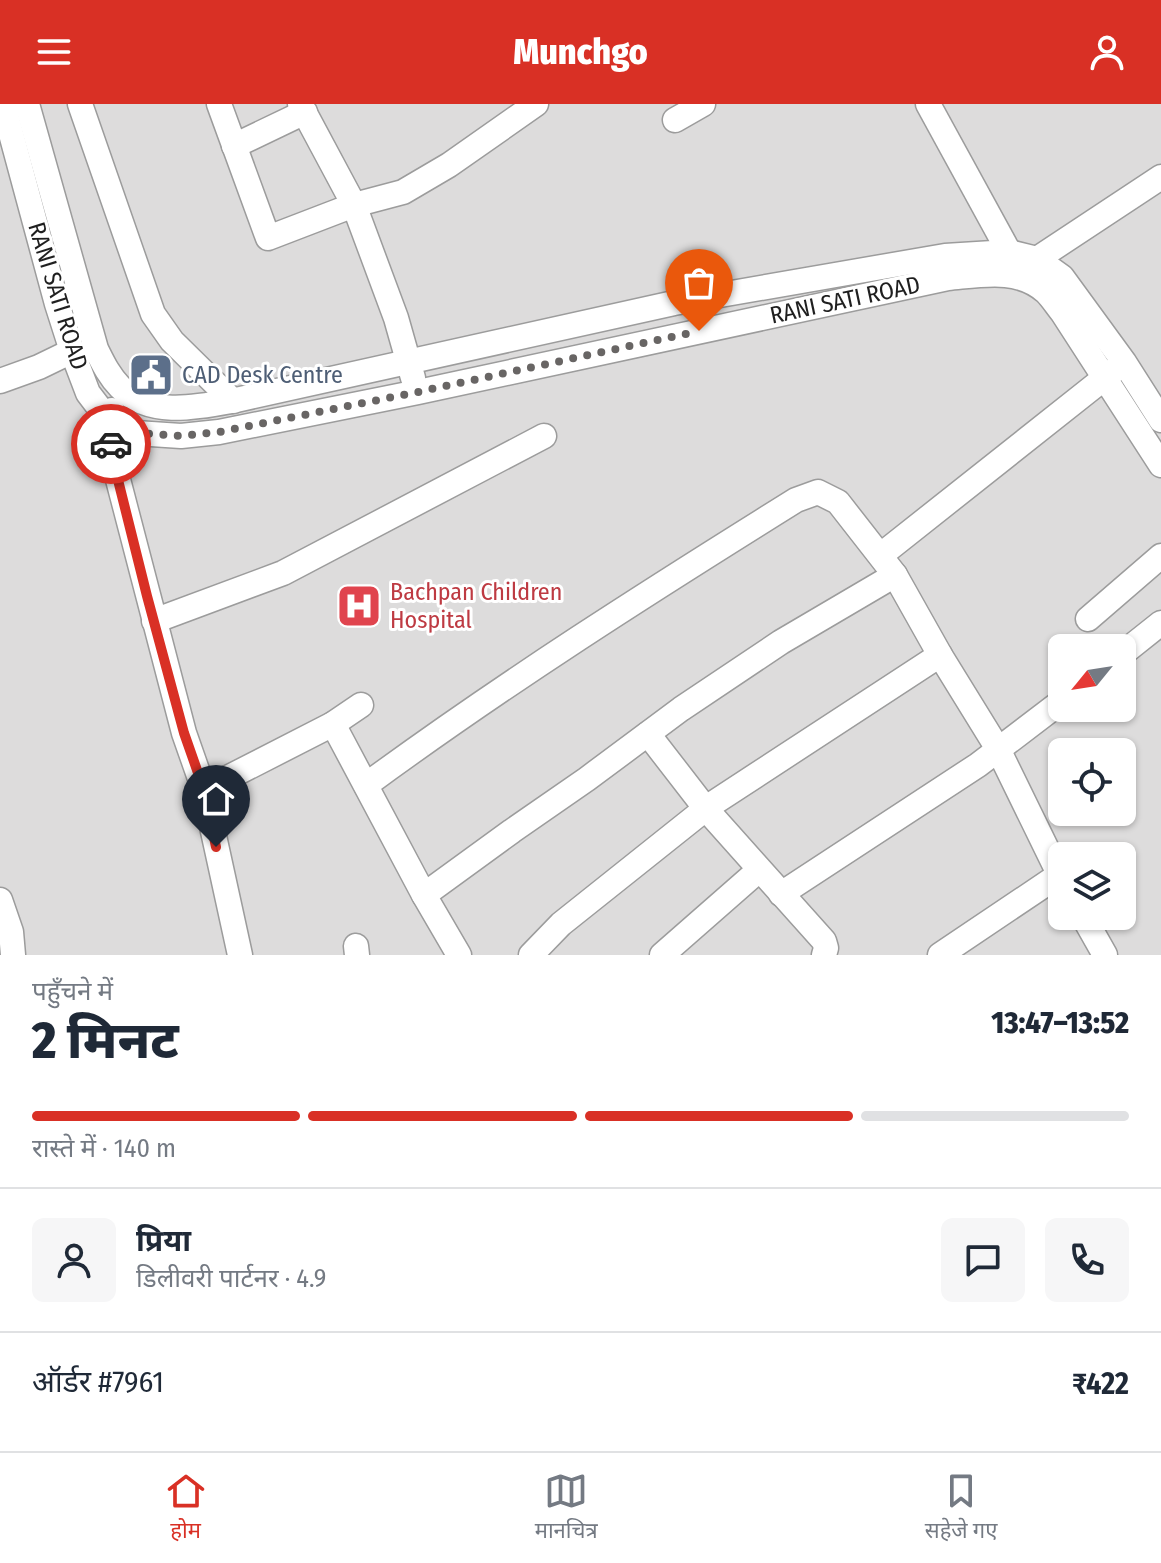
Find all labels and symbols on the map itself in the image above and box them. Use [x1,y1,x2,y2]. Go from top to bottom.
street label: RANI SATI ROAD [22,219,94,373]
pin [665,249,733,331]
street label: RANI SATI ROAD [767,270,923,330]
public building icon: CAD Desk Centre [127,351,175,399]
place label: CAD Desk Centre [182,361,343,389]
courier [71,404,151,484]
place label: Bachpan Children Hospital [390,578,562,634]
hospital icon: Bachpan Children Hospital [335,582,383,630]
north arrow [1048,634,1136,722]
pin [182,765,250,847]

